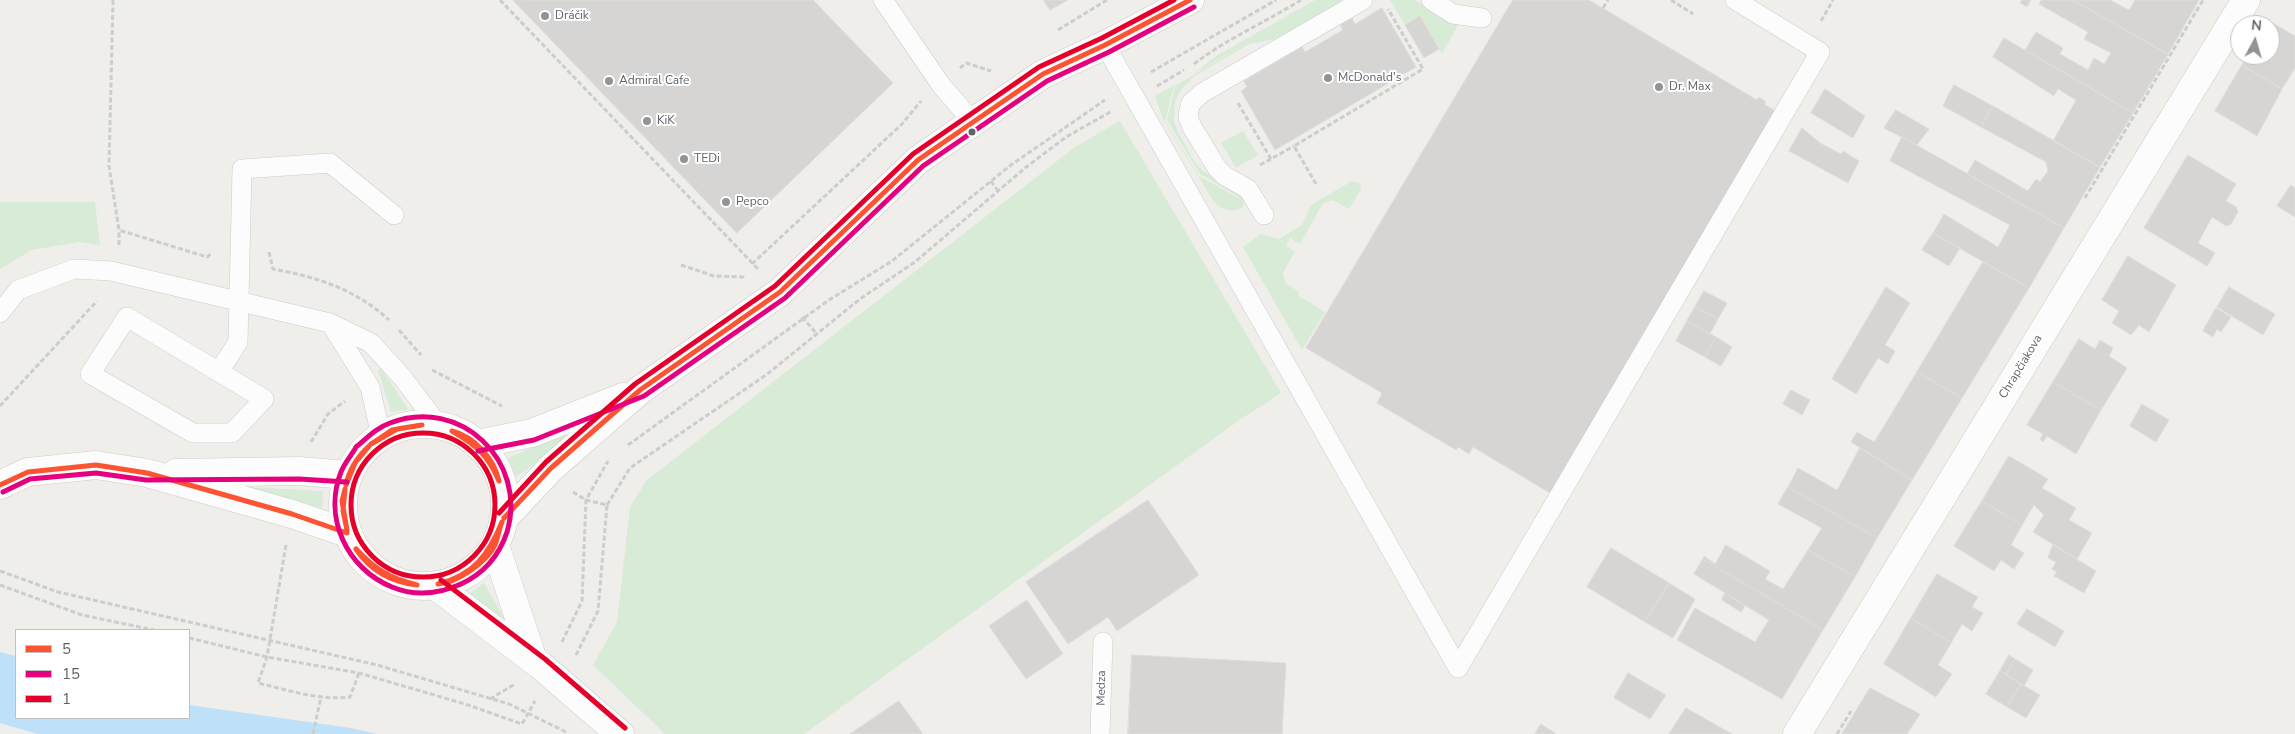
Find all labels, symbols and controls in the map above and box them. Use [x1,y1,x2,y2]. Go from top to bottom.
place label: Dráčik [555,9,589,23]
marker: Dráčik [539,10,551,22]
north arrow [2230,15,2280,65]
text: N [2250,16,2263,36]
place label: McDonald's [1338,71,1401,85]
marker: McDonald's [1322,72,1334,84]
place label: Admiral Cafe [619,74,689,88]
marker: Admiral Cafe [603,75,615,87]
place label: Dr. Max [1669,80,1711,94]
marker: Dr. Max [1653,81,1665,93]
place label: KiK [657,114,675,128]
marker: KiK [641,115,653,127]
unlabelled marker [967,127,977,137]
place label: TEDi [694,152,720,166]
marker: TEDi [678,153,690,165]
place label: Pepco [736,195,769,209]
marker: Pepco [720,196,732,208]
street label: Chrapčiakova [1996,332,2046,402]
legend [15,629,190,719]
text: 5 [62,639,71,659]
text: 15 [62,664,80,684]
street label: Medza [1094,670,1110,706]
text: 1 [62,689,71,709]

